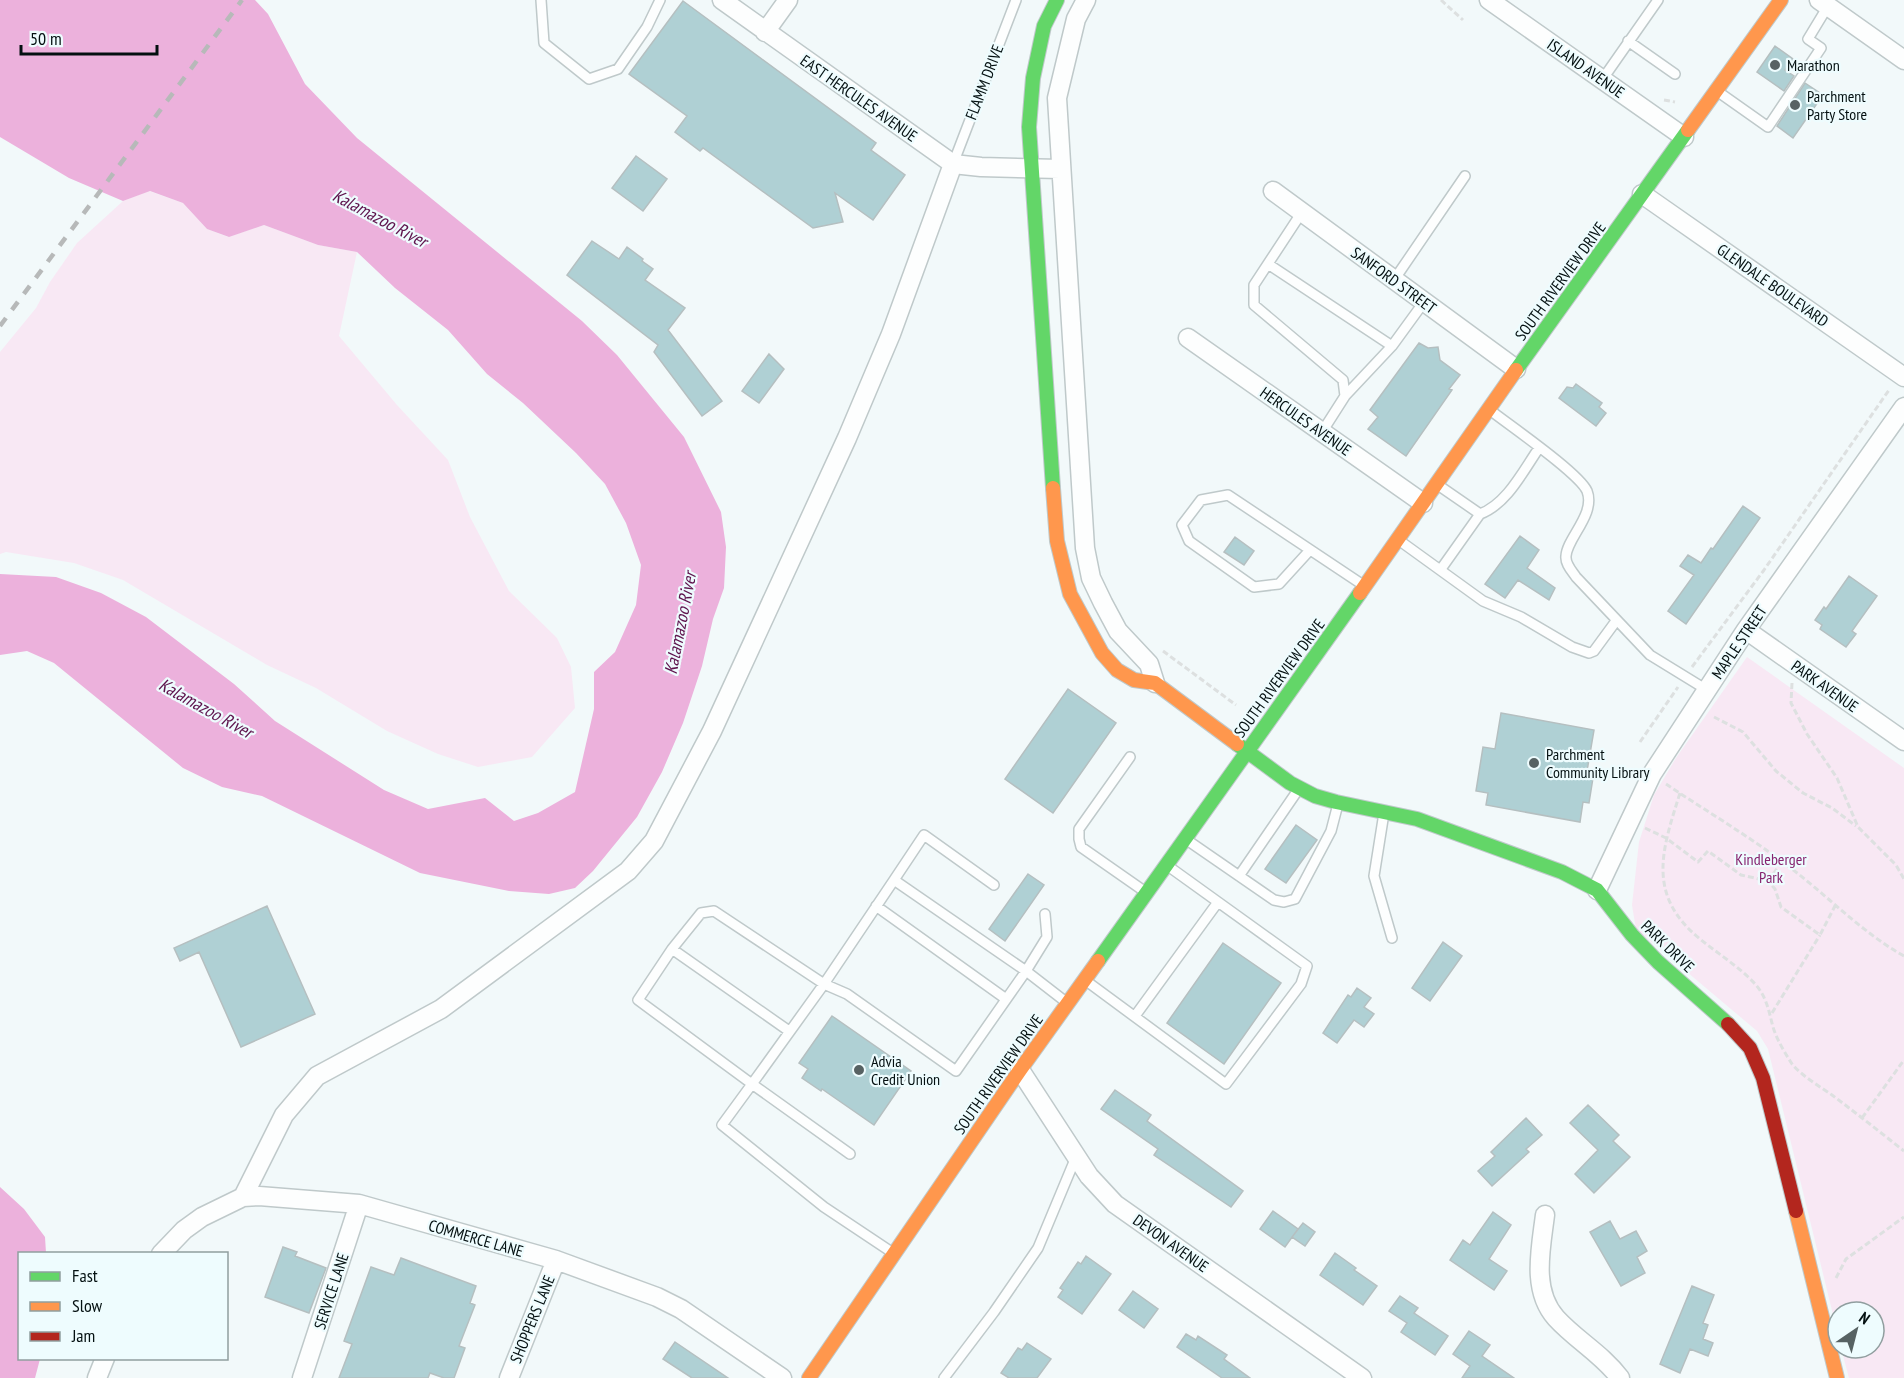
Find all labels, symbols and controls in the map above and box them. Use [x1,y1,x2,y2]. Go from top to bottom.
scale bar [21,18,158,56]
text: 50 m [30,27,62,50]
street label: ISLAND AVENUE [1543,34,1629,102]
street label: FLAMM DRIVE [961,42,1007,122]
street label: EAST HERCULES AVENUE [797,50,921,146]
place label: Marathon [1787,55,1840,75]
marker: Marathon [1768,58,1782,72]
place label: Parchment Party Store [1807,86,1867,124]
marker: Parchment Party Store [1788,98,1802,112]
water label: Kalamazoo River [329,184,434,254]
street label: SOUTH RIVERVIEW DRIVE [1510,218,1610,344]
street label: GLENDALE BOULEVARD [1714,239,1832,331]
street label: SANFORD STREET [1347,242,1441,318]
street label: HERCULES AVENUE [1257,382,1356,460]
water label: Kalamazoo River [659,567,702,676]
street label: MAPLE STREET [1707,601,1771,683]
street label: SOUTH RIVERVIEW DRIVE [1229,615,1329,741]
street label: PARK AVENUE [1788,656,1862,716]
water label: Kalamazoo River [155,673,260,745]
place label: Parchment Community Library [1546,744,1650,782]
marker: Parchment Community Library [1527,756,1541,770]
park label: Kindleberger Park [1735,849,1807,887]
street label: PARK DRIVE [1637,916,1699,976]
street label: SOUTH RIVERVIEW DRIVE [949,1010,1047,1138]
place label: Advia Credit Union [871,1051,940,1089]
marker: Advia Credit Union [852,1063,866,1077]
street label: DEVON AVENUE [1129,1210,1213,1276]
street label: COMMERCE LANE [426,1215,526,1261]
street label: SERVICE LANE [309,1250,353,1332]
legend [18,1252,228,1360]
text: Fast [72,1264,98,1287]
street label: SHOPPERS LANE [505,1272,559,1366]
text: Slow [72,1294,103,1317]
north arrow [1826,1300,1886,1360]
text: N [1855,1307,1874,1328]
text: Jam [71,1324,95,1347]

